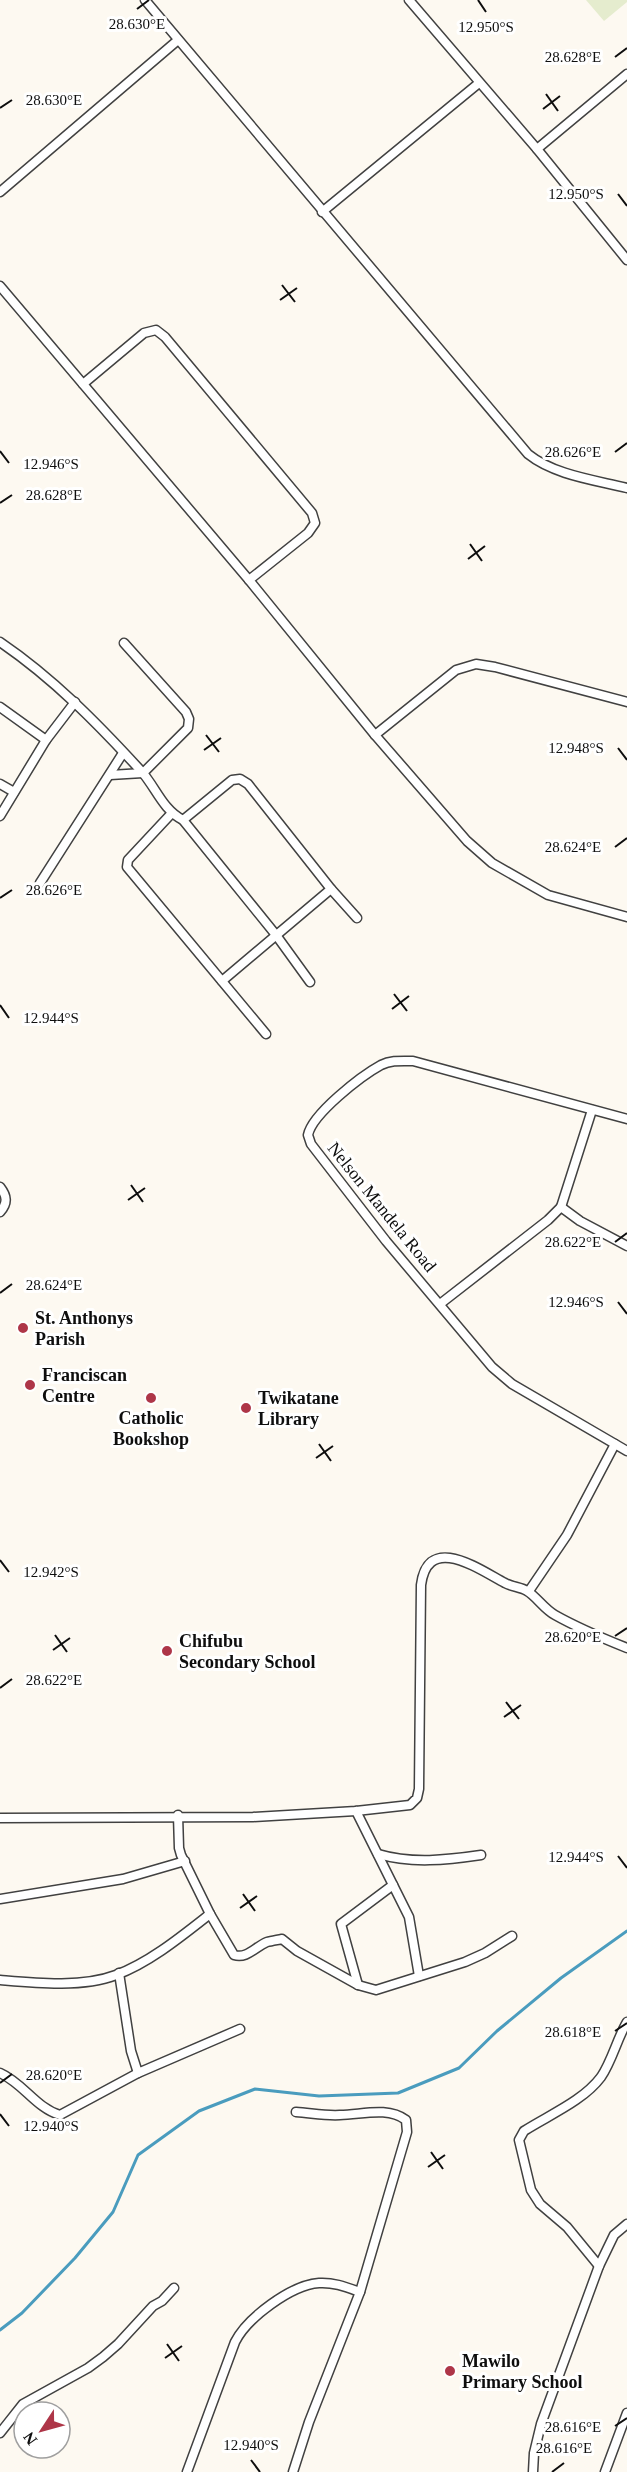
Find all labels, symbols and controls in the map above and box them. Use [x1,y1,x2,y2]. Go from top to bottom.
text: 28.630°E [109,16,165,32]
text: 12.950°S [458,19,514,35]
text: 28.628°E [545,49,601,65]
text: 28.630°E [26,92,82,108]
text: 12.950°S [548,186,604,202]
text: 28.626°E [545,444,601,460]
text: 12.946°S [23,456,79,472]
text: 28.628°E [26,487,82,503]
text: 12.948°S [548,740,604,756]
text: 28.624°E [545,839,601,855]
text: 28.626°E [26,882,82,898]
text: 12.944°S [23,1010,79,1026]
street label: Nelson Mandela Road [324,1138,440,1276]
text: 28.622°E [545,1234,601,1250]
text: 28.624°E [26,1277,82,1293]
text: 12.946°S [548,1294,604,1310]
place label: St. Anthonys Parish [35,1308,133,1349]
marker: St. Anthonys Parish [16,1321,30,1335]
place label: Franciscan Centre [42,1365,127,1406]
marker: Franciscan Centre [23,1378,37,1392]
place label: Twikatane Library [258,1388,339,1429]
marker: Catholic Bookshop [144,1391,158,1405]
marker: Twikatane Library [239,1401,253,1415]
place label: Catholic Bookshop [113,1408,189,1449]
text: 12.942°S [23,1564,79,1580]
text: 28.620°E [545,1629,601,1645]
place label: Chifubu Secondary School [179,1631,316,1672]
marker: Chifubu Secondary School [160,1644,174,1658]
text: 28.622°E [26,1672,82,1688]
text: 12.944°S [548,1849,604,1865]
text: 28.618°E [545,2024,601,2040]
text: 28.620°E [26,2067,82,2083]
text: 12.940°S [23,2118,79,2134]
place label: Mawilo Primary School [462,2351,582,2392]
marker: Mawilo Primary School [443,2364,457,2378]
north arrow [12,2400,72,2460]
text: 28.616°E [545,2419,601,2435]
text: N [20,2428,41,2448]
text: 12.940°S [223,2437,279,2453]
text: 28.616°E [536,2440,592,2456]

